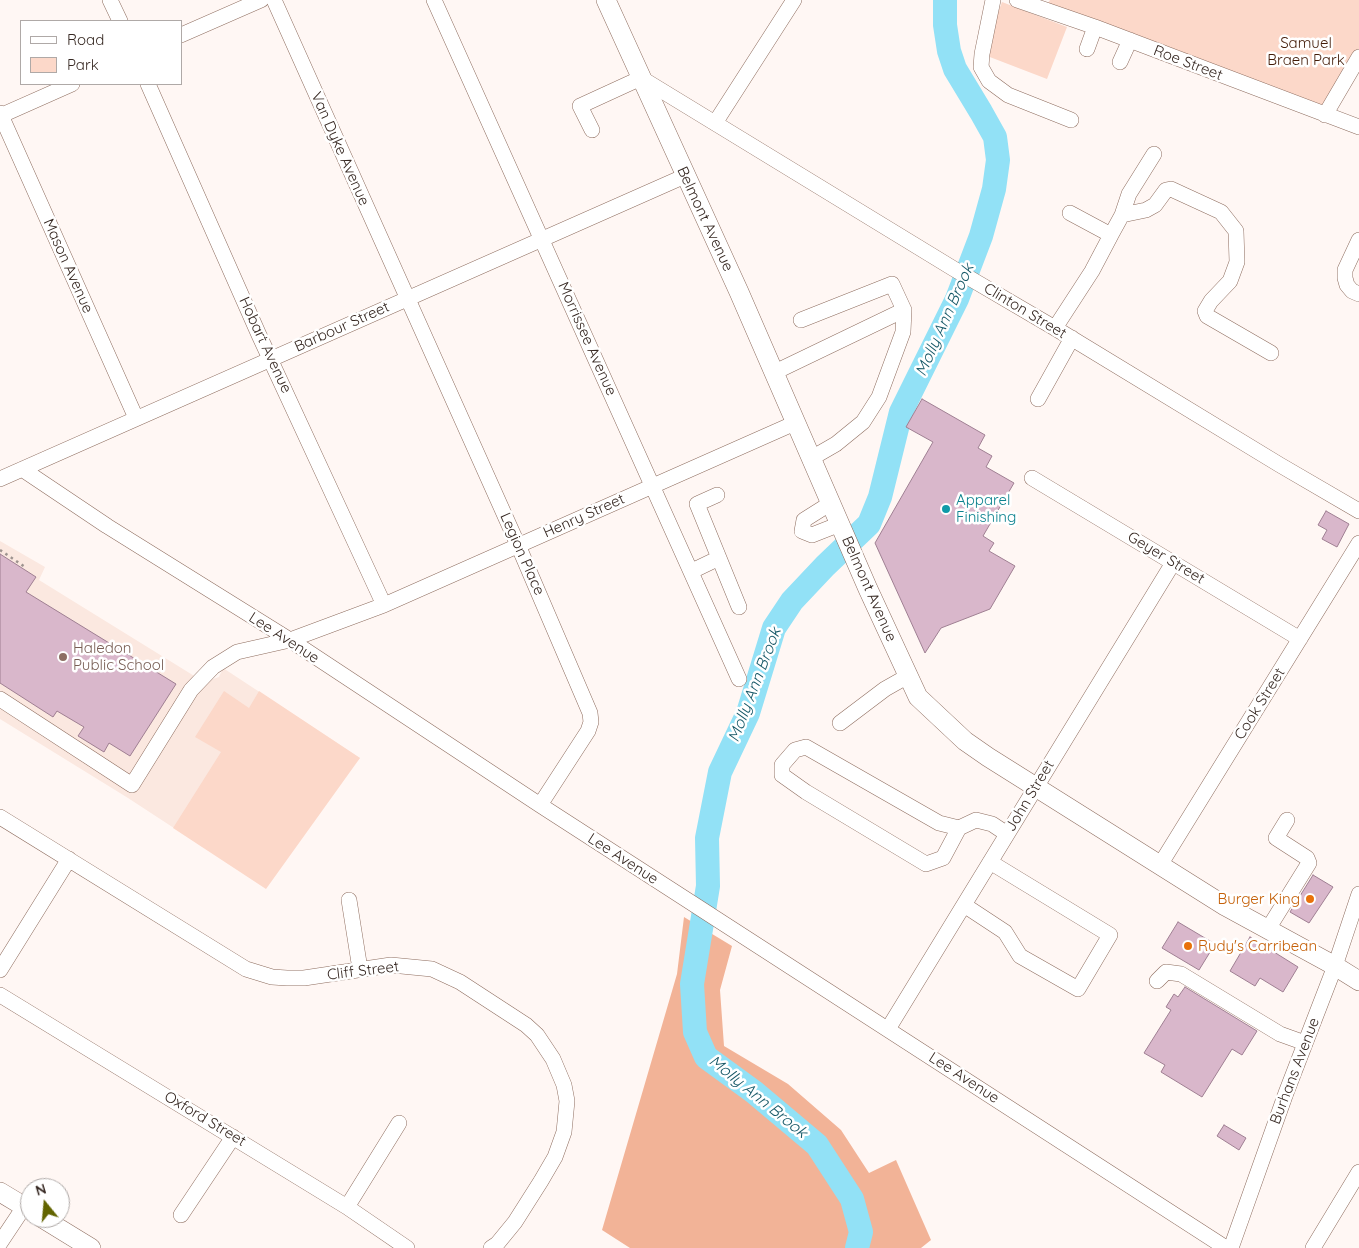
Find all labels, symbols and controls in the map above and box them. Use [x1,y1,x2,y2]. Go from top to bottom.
legend [20,20,182,85]
text: Road [67,30,104,49]
park label: Samuel Braen Park [1267,34,1345,69]
street label: Roe Street [1151,42,1225,84]
text: Park [67,55,99,74]
street label: Van Dyke Avenue [307,89,373,209]
street label: Belmont Avenue [673,164,737,274]
street label: Mason Avenue [39,216,97,316]
water label: Molly Ann Brook [912,261,978,379]
street label: Morrissee Avenue [554,279,620,399]
street label: Clinton Street [981,279,1069,343]
street label: Hobart Avenue [235,294,295,396]
street label: Barbour Street [292,298,392,356]
street label: Henry Street [540,490,628,542]
place label: Apparel Finishing [956,491,1016,526]
marker: Apparel Finishing [940,503,952,515]
street label: Legion Place [496,510,548,598]
street label: Geyer Street [1124,528,1208,588]
street label: Belmont Avenue [838,533,900,645]
street label: Lee Avenue [245,609,323,667]
water label: Molly Ann Brook [724,625,786,745]
place label: Haledon Public School [73,639,164,674]
marker: Haledon Public School [57,651,69,663]
street label: Cook Street [1231,665,1289,743]
street label: John Street [1002,757,1058,835]
street label: Lee Avenue [584,830,662,888]
place label: Burger King [1217,890,1300,908]
marker: Burger King [1304,893,1316,905]
place label: Rudy's Carribean [1198,937,1317,955]
marker: Rudy's Carribean [1182,940,1194,952]
street label: Cliff Street [326,958,400,984]
street label: Burhans Avenue [1266,1015,1324,1127]
street label: Lee Avenue [925,1049,1003,1107]
water label: Molly Ann Brook [705,1052,811,1142]
street label: Oxford Street [161,1088,249,1150]
north arrow [20,1178,70,1228]
text: N [33,1180,48,1200]

